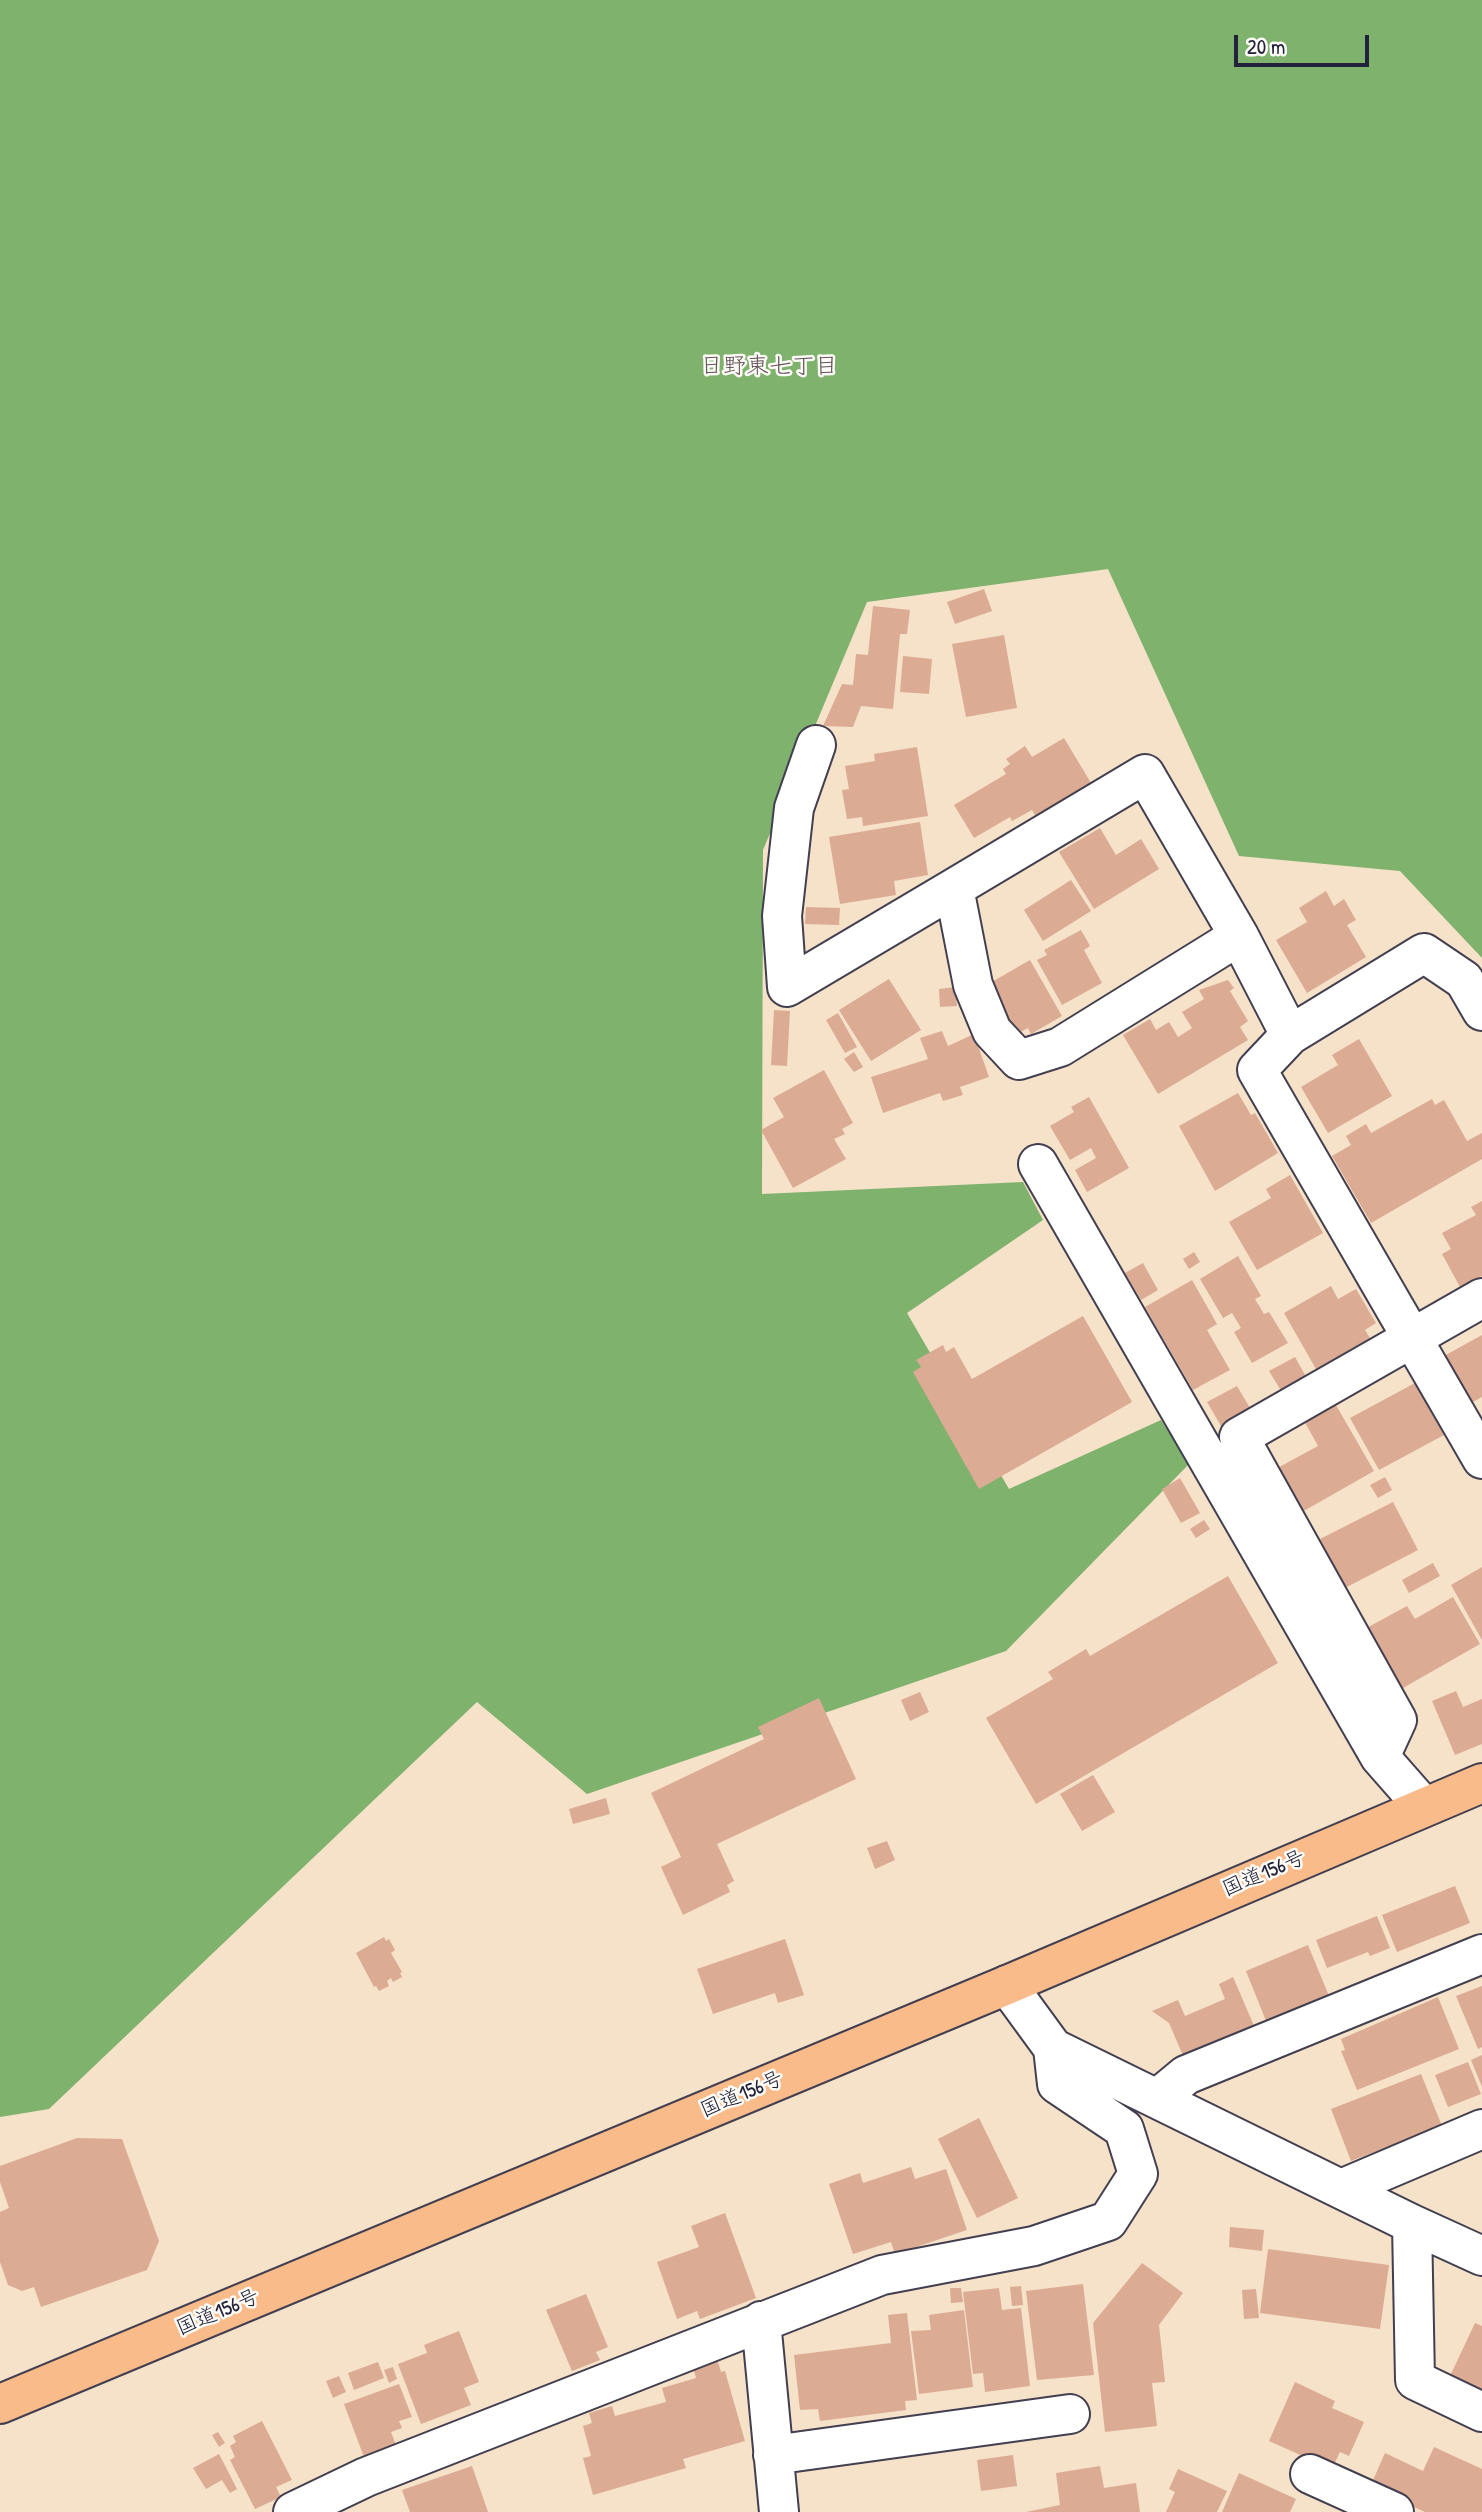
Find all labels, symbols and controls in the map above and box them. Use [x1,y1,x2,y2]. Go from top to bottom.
scale bar [1237,21,1372,65]
text: 20 m [1247,32,1285,61]
district label: 日野東七丁目 [700,353,838,381]
street label: 国道156号 [1219,1845,1309,1903]
street label: 国道156号 [697,2066,787,2124]
street label: 国道156号 [173,2284,263,2342]

